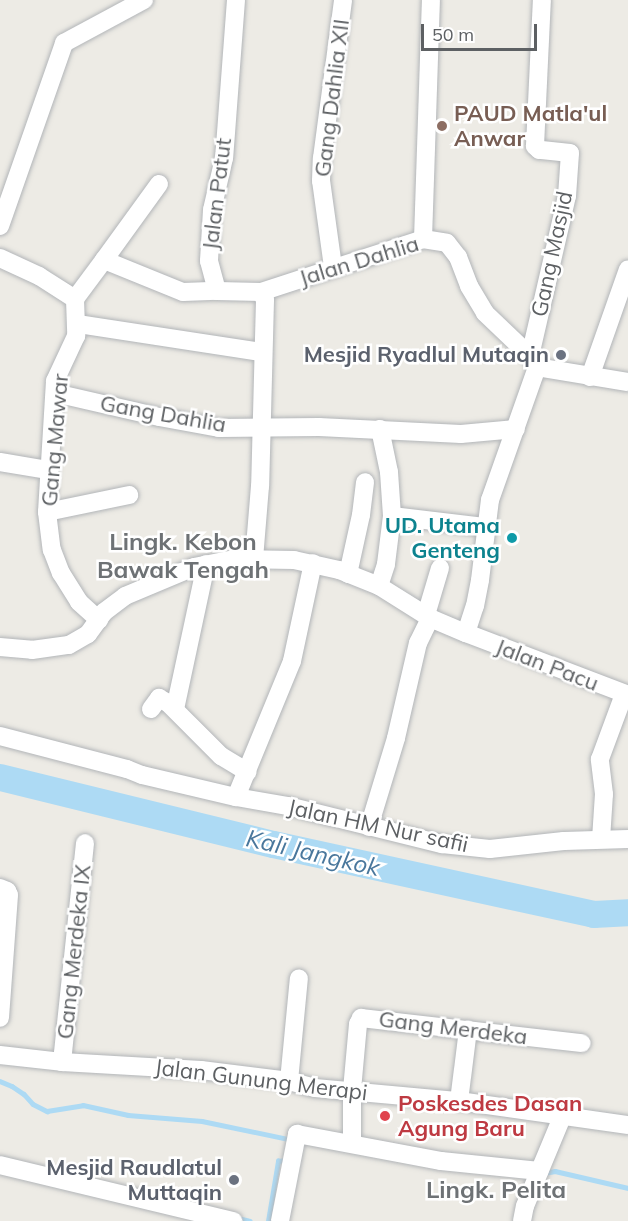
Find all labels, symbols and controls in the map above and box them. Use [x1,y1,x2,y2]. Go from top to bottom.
scale bar [424,12,540,50]
street label: Gang Dahlia XII [309,18,355,178]
text: 50 m [432,23,474,46]
place label: PAUD Matla'ul Anwar [454,100,607,152]
marker: PAUD Matla'ul Anwar [435,119,449,133]
street label: Jalan Patut [197,137,237,251]
street label: Gang Masjid [526,189,578,319]
street label: Jalan Dahlia [296,230,422,292]
place label: Mesjid Ryadlul Mutaqin [304,342,549,368]
marker: Mesjid Ryadlul Mutaqin [554,348,568,362]
street label: Gang Mawar [36,372,74,508]
street label: Gang Dahlia [98,390,228,438]
place label: UD. Utama Genteng [385,512,500,564]
district label: Lingk. Kebon Bawak Tengah [97,528,269,584]
marker: UD. Utama Genteng [505,531,519,545]
street label: Jalan Pacu [492,633,602,697]
street label: Jalan HM Nur safii [285,794,471,858]
water label: Kali Jangkok [243,824,383,882]
street label: Gang Merdeka IX [52,863,96,1041]
street label: Gang Merdeka [377,1006,529,1050]
street label: Jalan Gunung Merapi [153,1054,369,1106]
place label: Poskesdes Dasan Agung Baru [398,1090,582,1142]
marker: Poskesdes Dasan Agung Baru [376,1107,394,1125]
place label: Mesjid Raudlatul Muttaqin [46,1154,222,1206]
marker: Mesjid Raudlatul Muttaqin [227,1173,241,1187]
district label: Lingk. Pelita [426,1176,566,1204]

